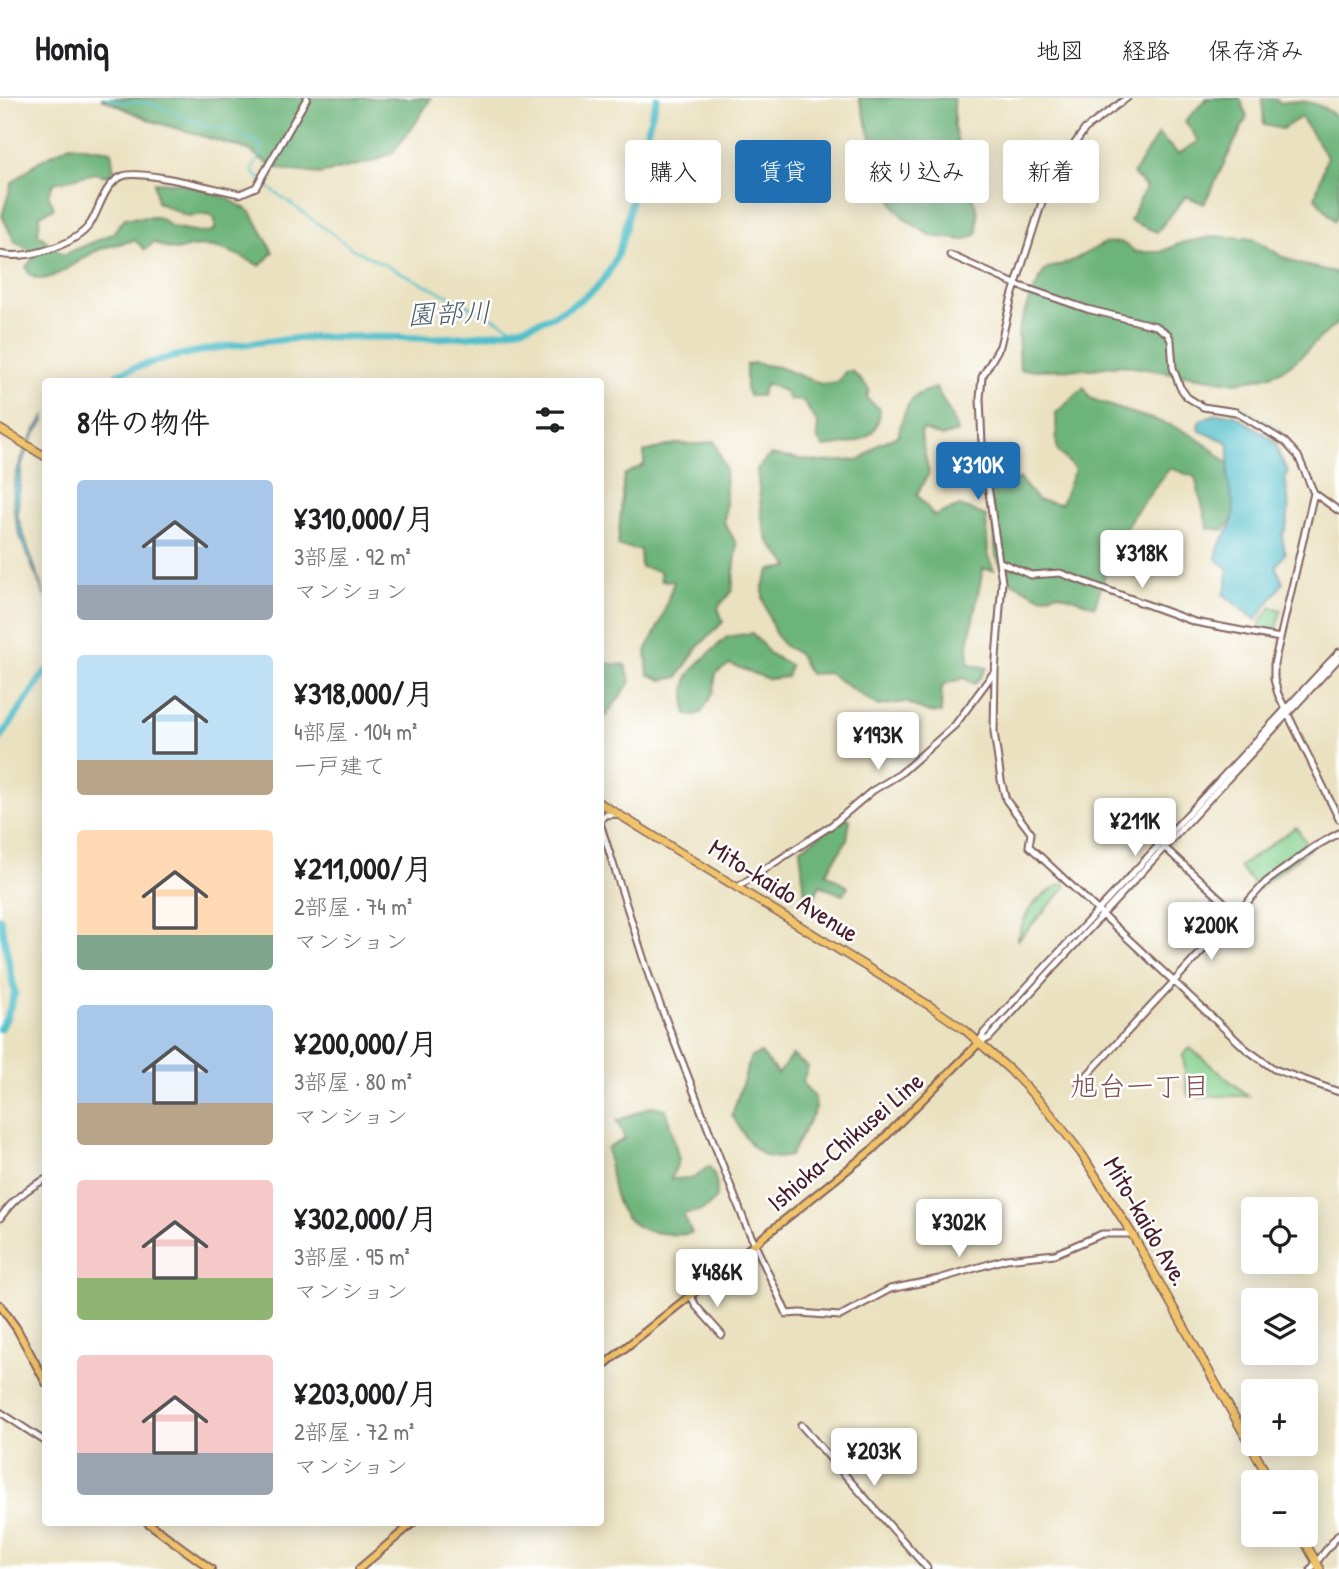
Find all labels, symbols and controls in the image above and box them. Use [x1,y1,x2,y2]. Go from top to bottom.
text: Homiq [35,26,109,70]
text: 地図 [1036,34,1084,66]
text: 経路 [1122,34,1170,66]
text: 保存済み [1208,34,1304,66]
chip: 購入 [625,140,721,203]
chip: 賃貸 [735,140,831,203]
chip: 絞り込み [845,140,989,203]
chip: 新着 [1003,140,1099,203]
water label: 園部川 [406,293,492,333]
icon: filters [531,401,569,439]
text: 8件の物件 [77,402,210,442]
pin: ¥310K [929,442,1027,502]
text: ¥310K [952,449,1004,480]
text: ¥310,000/月 [294,498,435,538]
icon: home [133,508,217,592]
pin: ¥318K [1093,531,1191,590]
text: ¥318K [1116,537,1168,568]
text: 3部屋 · 92 m² [294,541,411,572]
text: マンション [294,575,408,606]
text: ¥318,000/月 [294,673,434,713]
icon: home [133,683,217,767]
pin: ¥193K [829,712,927,772]
text: 4部屋 · 104 m² [294,716,417,747]
text: ¥193K [853,719,903,750]
text: 一戸建て [294,750,386,781]
pin: ¥211K [1086,798,1184,858]
text: ¥211K [1110,805,1160,836]
street label: Mito-kaido Avenue [702,830,866,950]
text: ¥211,000/月 [294,848,433,888]
icon: home [133,858,217,942]
text: 2部屋 · 74 m² [294,891,412,922]
pin: ¥200K [1162,902,1260,962]
text: ¥200K [1184,909,1238,940]
text: マンション [294,925,408,956]
text: ¥200,000/月 [294,1023,438,1063]
icon: home [133,1033,217,1117]
street label: Ishioka-Chikusei Line [759,1063,931,1219]
text: 3部屋 · 80 m² [294,1066,412,1097]
district label: 旭台一丁目 [1070,1067,1210,1105]
text: マンション [294,1100,408,1131]
street label: Mito-kaido Ave. [1096,1150,1198,1292]
map controls [1241,1197,1318,1547]
button: locate [1241,1197,1318,1274]
text: ¥302,000/月 [294,1198,438,1238]
pin: ¥302K [910,1200,1008,1259]
text: ¥302K [932,1206,986,1237]
icon: home [133,1208,217,1292]
text: 3部屋 · 95 m² [294,1241,410,1272]
pin: ¥486K [668,1250,766,1309]
text: ¥486K [692,1256,742,1287]
text: マンション [294,1275,408,1306]
button: layers [1241,1288,1318,1365]
text: ¥203,000/月 [294,1373,438,1413]
button: + [1241,1379,1318,1456]
icon: home [133,1383,217,1467]
text: 2部屋 · 72 m² [294,1416,414,1447]
pin: ¥203K [825,1428,923,1488]
text: ¥203K [847,1435,901,1466]
text: マンション [294,1450,408,1481]
button: − [1241,1470,1318,1547]

